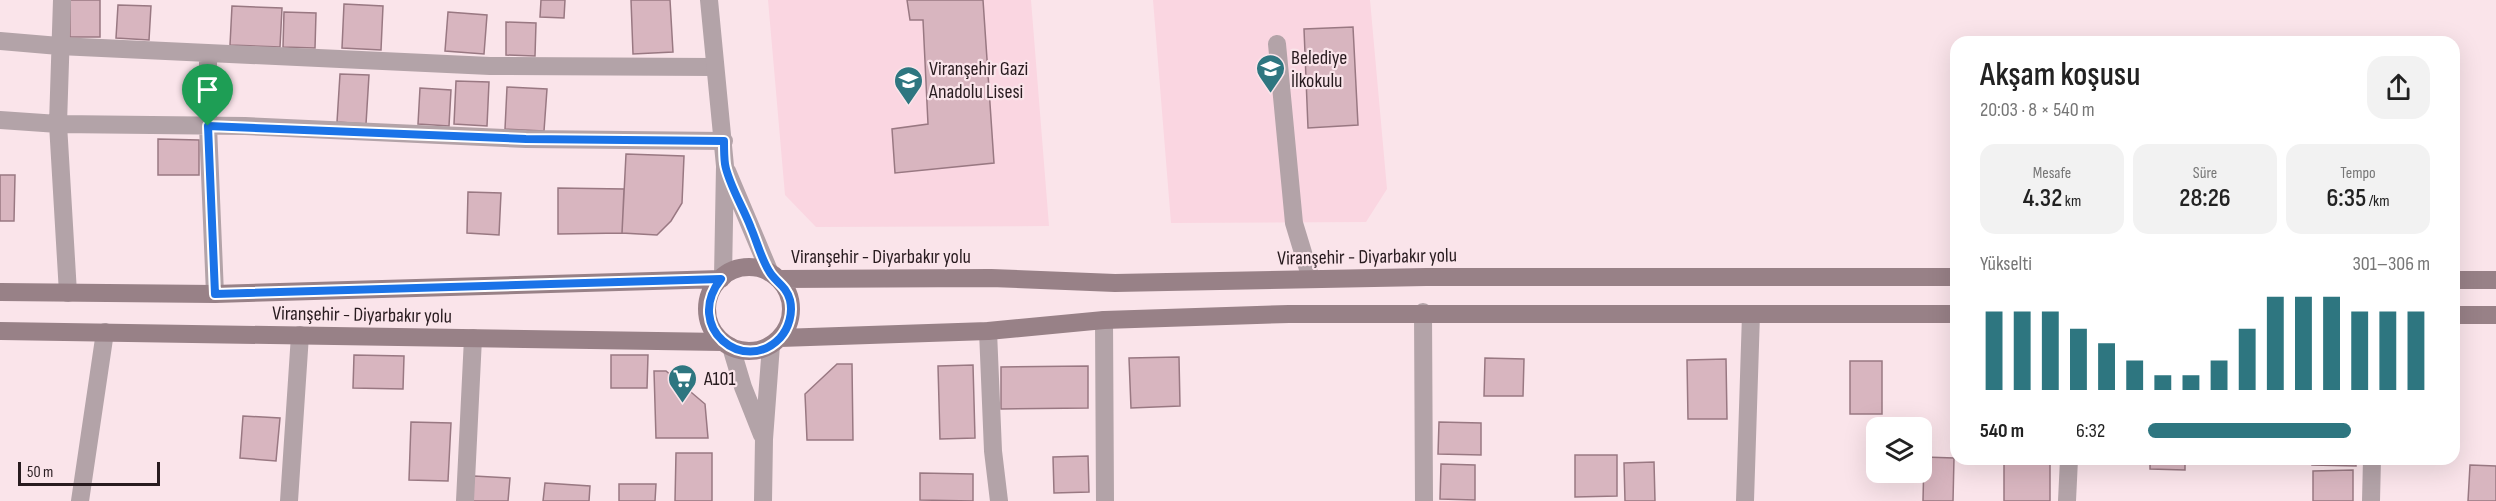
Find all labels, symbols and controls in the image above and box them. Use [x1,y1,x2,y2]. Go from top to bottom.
place label: Belediye İlkokulu [1291,46,1347,93]
school or university icon: Belediye İlkokulu [1254,52,1286,94]
text: Akşam koşusu [1980,55,2140,95]
button: share [2367,56,2430,119]
place label: Viranşehir Gazi Anadolu Lisesi [928,57,1028,104]
pin [182,64,233,126]
school or university icon: Viranşehir Gazi Anadolu Lisesi [892,64,924,106]
icon: arrive [191,73,224,106]
text: 20:03 · 8 × 540 m [1980,98,2095,122]
text: Mesafe [2033,164,2071,183]
text: Süre [2193,164,2217,183]
text: Tempo [2340,164,2376,183]
text: 4.32 [2023,183,2062,214]
text: 28:26 [2179,183,2231,214]
text: 6:35 [2326,183,2366,214]
text: km [2062,192,2081,211]
text: /km [2366,192,2390,211]
street label: Viranşehir - Diyarbakır yolu [1277,243,1457,271]
street label: Viranşehir - Diyarbakır yolu [791,245,971,269]
text: Yükselti [1980,252,2032,276]
text: 301–306 m [2352,252,2430,276]
street label: Viranşehir - Diyarbakır yolu [272,301,452,329]
supermarket icon: A101 [667,362,699,404]
place label: A101 [703,367,735,391]
map controls [1866,417,1932,483]
button: layers [1866,417,1932,483]
text: 540 m [1980,419,2024,443]
text: 6:32 [2076,419,2105,443]
scale bar [18,459,160,486]
text: 50 m [27,463,53,482]

